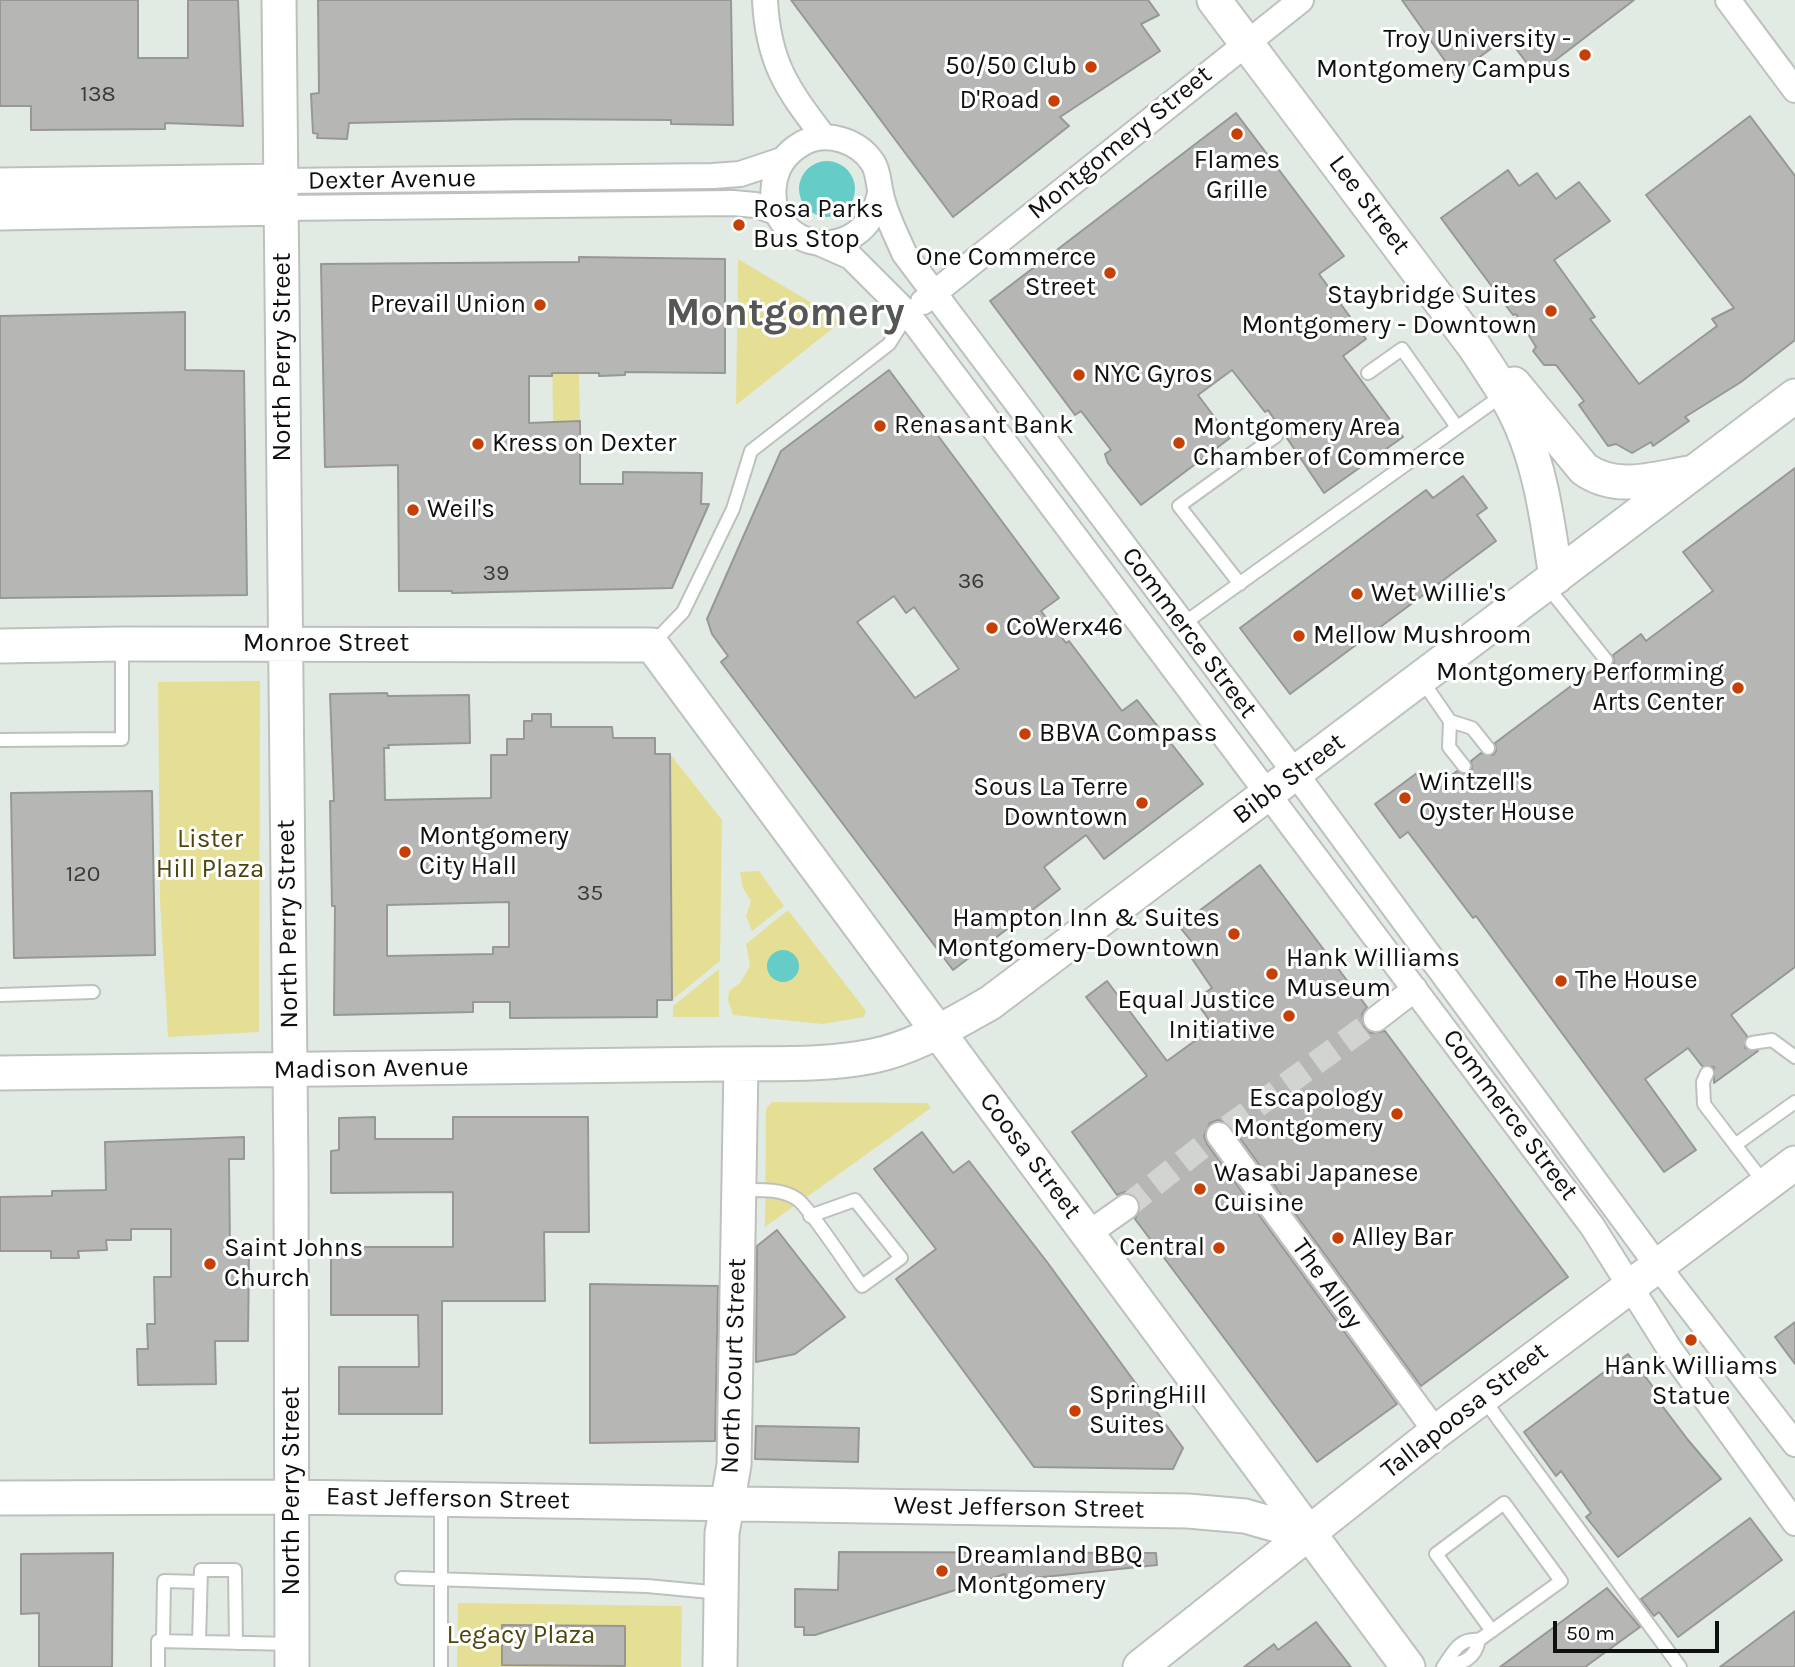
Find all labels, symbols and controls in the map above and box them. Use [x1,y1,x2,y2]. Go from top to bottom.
place label: Troy University - Montgomery Campus [1316,24,1571,86]
marker: Troy University - Montgomery Campus [1577,47,1593,63]
place label: 50/50 Club [945,51,1077,83]
street label: Montgomery Street [1022,59,1218,227]
marker: 50/50 Club [1083,59,1099,75]
house number: 138 [80,80,116,108]
place label: D'Road [959,85,1040,117]
marker: D'Road [1046,93,1062,109]
marker: Flames Grille [1229,126,1245,142]
place label: Flames Grille [1194,145,1280,206]
street label: Lee Street [1322,149,1416,261]
street label: Dexter Avenue [308,163,476,197]
place label: Rosa Parks Bus Stop [753,194,884,256]
marker: Rosa Parks Bus Stop [731,217,747,233]
place label: One Commerce Street [916,242,1096,304]
street label: North Perry Street [267,252,299,462]
marker: One Commerce Street [1102,265,1118,281]
place label: Staybridge Suites Montgomery - Downtown [1241,280,1537,342]
place label: Prevail Union [370,289,526,321]
district label: Montgomery [665,290,905,338]
marker: Prevail Union [532,297,548,313]
marker: Staybridge Suites Montgomery - Downtown [1543,303,1559,319]
place label: NYC Gyros [1093,359,1213,391]
marker: NYC Gyros [1071,367,1087,383]
place label: Renasant Bank [894,410,1074,442]
place label: Montgomery Area Chamber of Commerce [1193,412,1465,474]
marker: Renasant Bank [872,418,888,434]
place label: Kress on Dexter [492,428,676,460]
marker: Montgomery Area Chamber of Commerce [1171,435,1187,451]
marker: Kress on Dexter [470,436,486,452]
place label: Weil's [427,494,495,526]
marker: Weil's [405,502,421,518]
street label: Commerce Street [1115,541,1263,725]
house number: 39 [483,559,509,587]
house number: 36 [958,567,984,595]
place label: Wet Willie's [1371,578,1507,610]
marker: Wet Willie's [1349,586,1365,602]
place label: CoWerx46 [1006,612,1123,644]
marker: CoWerx46 [984,620,1000,636]
place label: Mellow Mushroom [1313,620,1531,652]
street label: Monroe Street [243,628,409,660]
marker: Mellow Mushroom [1291,628,1307,644]
place label: Montgomery Performing Arts Center [1436,657,1724,718]
marker: Montgomery Performing Arts Center [1730,680,1746,696]
place label: BBVA Compass [1039,718,1218,750]
marker: BBVA Compass [1017,726,1033,742]
street label: Bibb Street [1227,727,1351,831]
place label: Wintzell's Oyster House [1419,767,1575,828]
place label: Sous La Terre Downtown [973,772,1128,834]
marker: Wintzell's Oyster House [1397,790,1413,806]
marker: Sous La Terre Downtown [1134,795,1150,811]
street label: North Perry Street [271,819,305,1029]
place label: Montgomery City Hall [419,821,569,882]
park label: Lister Hill Plaza [156,824,264,886]
marker: Montgomery City Hall [397,844,413,860]
house number: 120 [66,860,100,888]
house number: 35 [577,879,603,907]
place label: Hampton Inn & Suites Montgomery-Downtown [937,903,1220,964]
marker: Hampton Inn & Suites Montgomery-Downtown [1226,926,1242,942]
place label: Hank Williams Museum [1286,943,1460,1004]
place label: The House [1575,965,1698,997]
marker: Hank Williams Museum [1264,966,1280,982]
marker: The House [1553,973,1569,989]
place label: Equal Justice Initiative [1117,985,1275,1046]
marker: Equal Justice Initiative [1281,1008,1297,1024]
street label: Commerce Street [1436,1023,1584,1207]
street label: Madison Avenue [273,1052,469,1086]
place label: Escapology Montgomery [1233,1083,1383,1144]
street label: Coosa Street [972,1087,1088,1225]
marker: Escapology Montgomery [1389,1106,1405,1122]
place label: Wasabi Japanese Cuisine [1214,1158,1418,1220]
marker: Wasabi Japanese Cuisine [1192,1181,1208,1197]
place label: Alley Bar [1352,1222,1453,1254]
marker: Alley Bar [1330,1230,1346,1246]
place label: Central [1119,1232,1205,1264]
place label: Saint Johns Church [224,1233,363,1294]
street label: The Alley [1285,1233,1369,1335]
marker: Central [1211,1240,1227,1256]
marker: Saint Johns Church [202,1256,218,1272]
street label: North Court Street [715,1258,753,1474]
marker: Hank Williams Statue [1683,1332,1699,1348]
street label: Tallapoosa Street [1375,1336,1555,1486]
place label: Hank Williams Statue [1604,1351,1778,1412]
place label: SpringHill Suites [1089,1380,1207,1442]
street label: North Perry Street [276,1386,308,1596]
marker: SpringHill Suites [1067,1403,1083,1419]
street label: East Jefferson Street [326,1481,570,1517]
street label: West Jefferson Street [893,1490,1145,1526]
place label: Dreamland BBQ Montgomery [956,1540,1143,1602]
marker: Dreamland BBQ Montgomery [934,1563,950,1579]
scale bar [1557,1608,1723,1652]
park label: Legacy Plaza [447,1620,595,1652]
text: 50 m [1566,1621,1615,1645]

